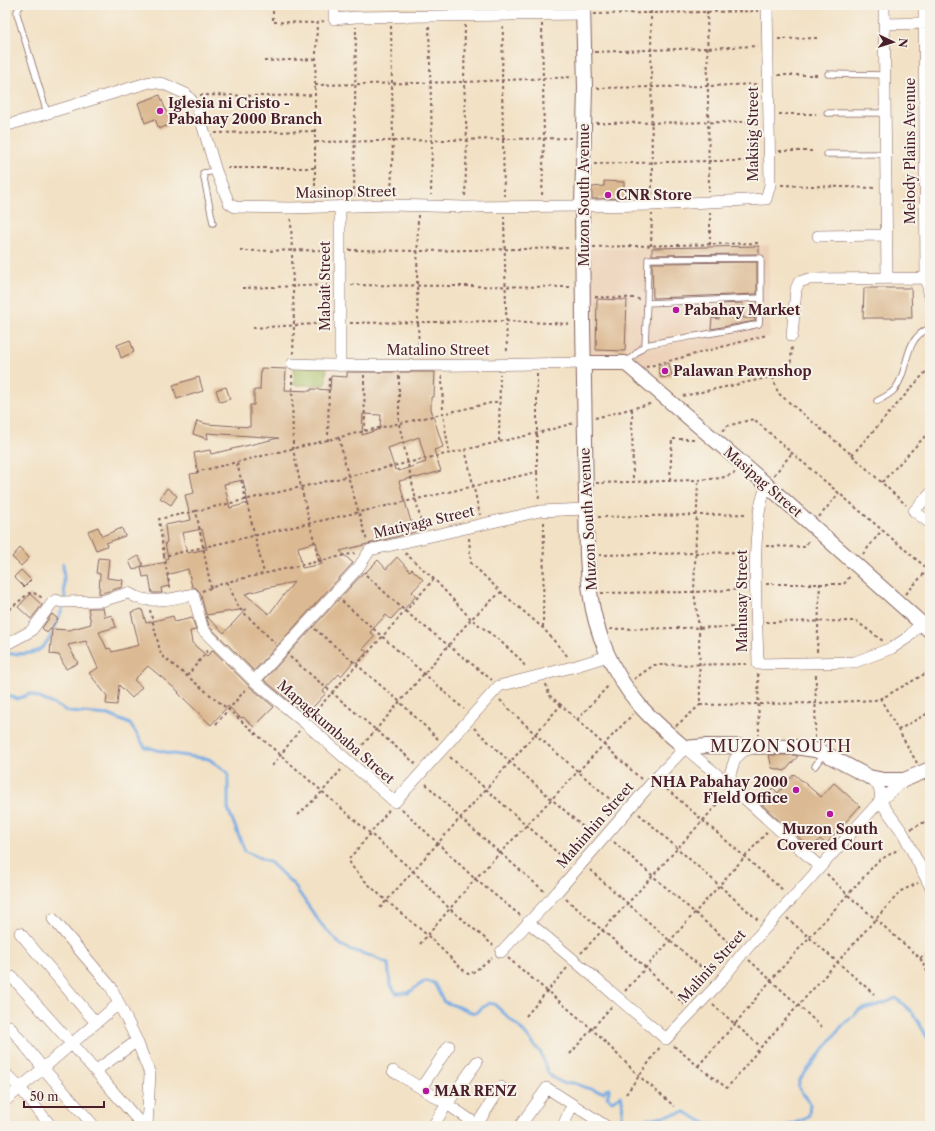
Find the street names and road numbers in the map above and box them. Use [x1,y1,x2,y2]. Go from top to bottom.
street label: Melody Plains Avenue [901,77,919,224]
street label: Makisig Street [744,86,762,181]
street label: Muzon South Avenue [575,123,593,267]
street label: Masinop Street [295,182,397,202]
street label: Mabait Street [316,241,334,331]
street label: Matalino Street [387,341,490,359]
street label: Masipag Street [720,443,806,521]
street label: Muzon South Avenue [575,447,601,591]
street label: Matiyaga Street [372,502,476,542]
street label: Mahusay Street [733,550,751,652]
street label: Mapagkumbaba Street [274,676,398,788]
street label: Mahinhin Street [553,778,637,872]
street label: Malinis Street [674,926,750,1006]

